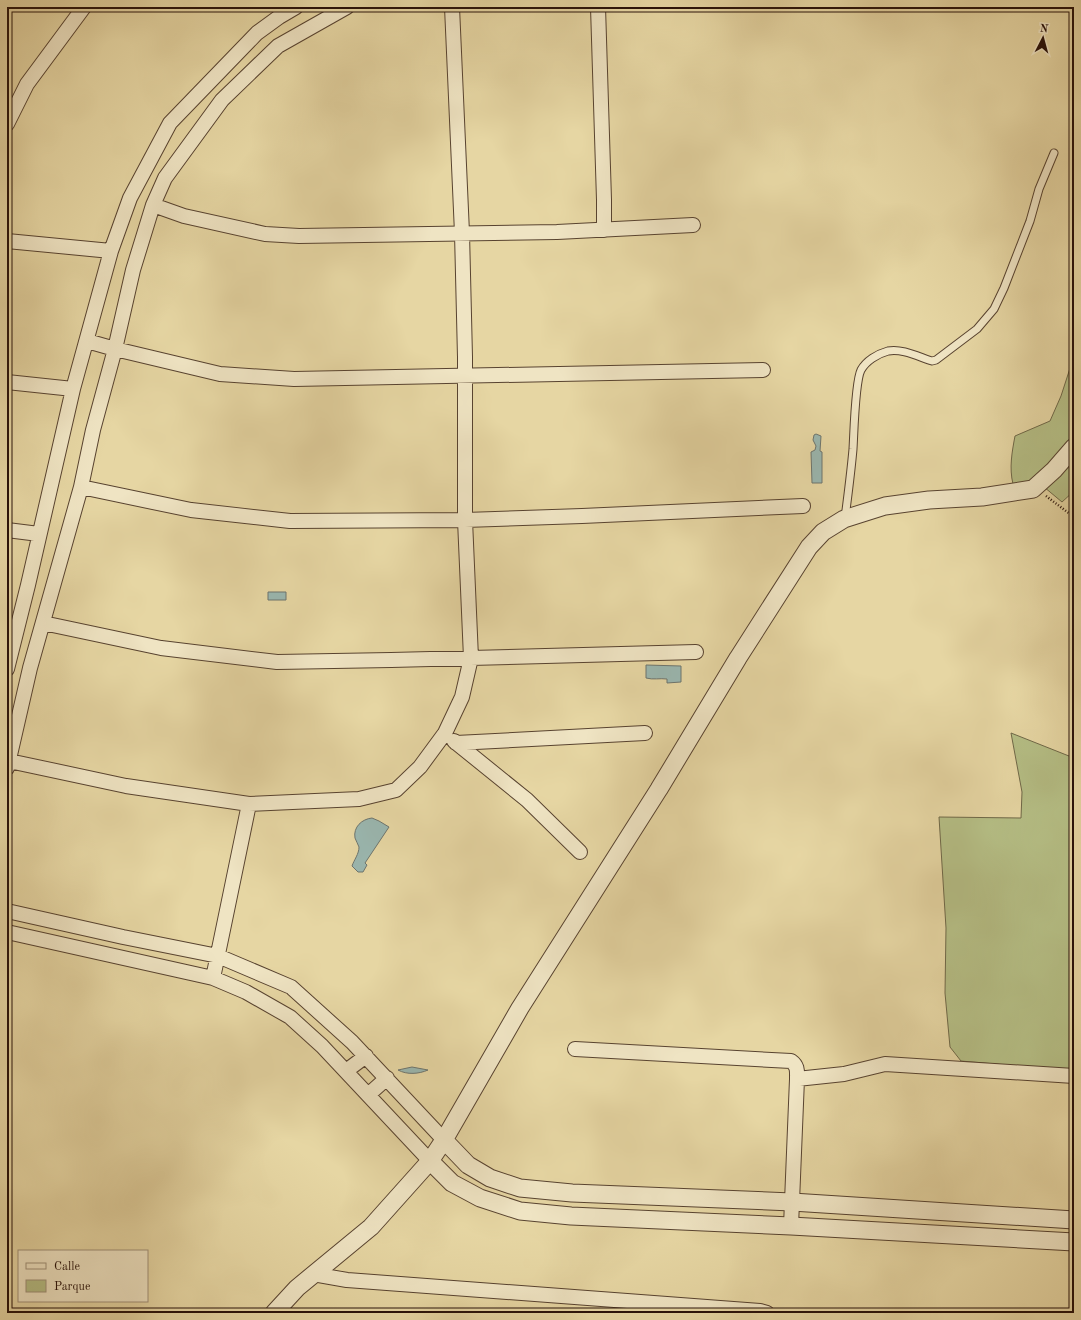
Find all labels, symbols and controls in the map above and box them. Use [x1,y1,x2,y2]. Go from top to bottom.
north arrow [1023,18,1063,58]
text: N [1039,24,1049,36]
legend [18,1250,148,1302]
text: Calle [54,1261,80,1273]
text: Parque [54,1281,91,1293]

